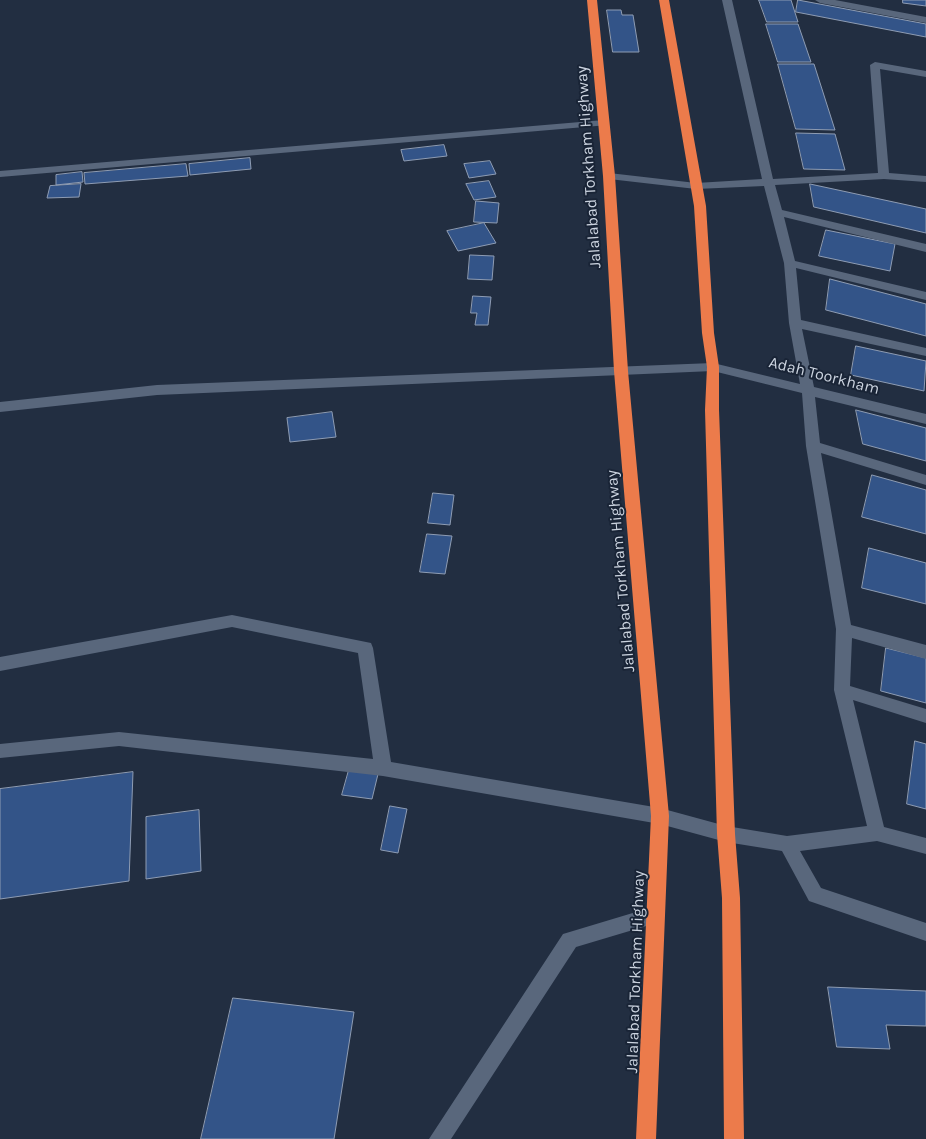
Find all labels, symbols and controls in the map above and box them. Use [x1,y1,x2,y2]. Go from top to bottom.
street label: Jalalabad Torkham Highway [572,65,606,269]
street label: Adah Toorkham [767,353,881,399]
street label: Jalalabad Torkham Highway [603,469,639,673]
street label: Jalalabad Torkham Highway [623,870,649,1074]

